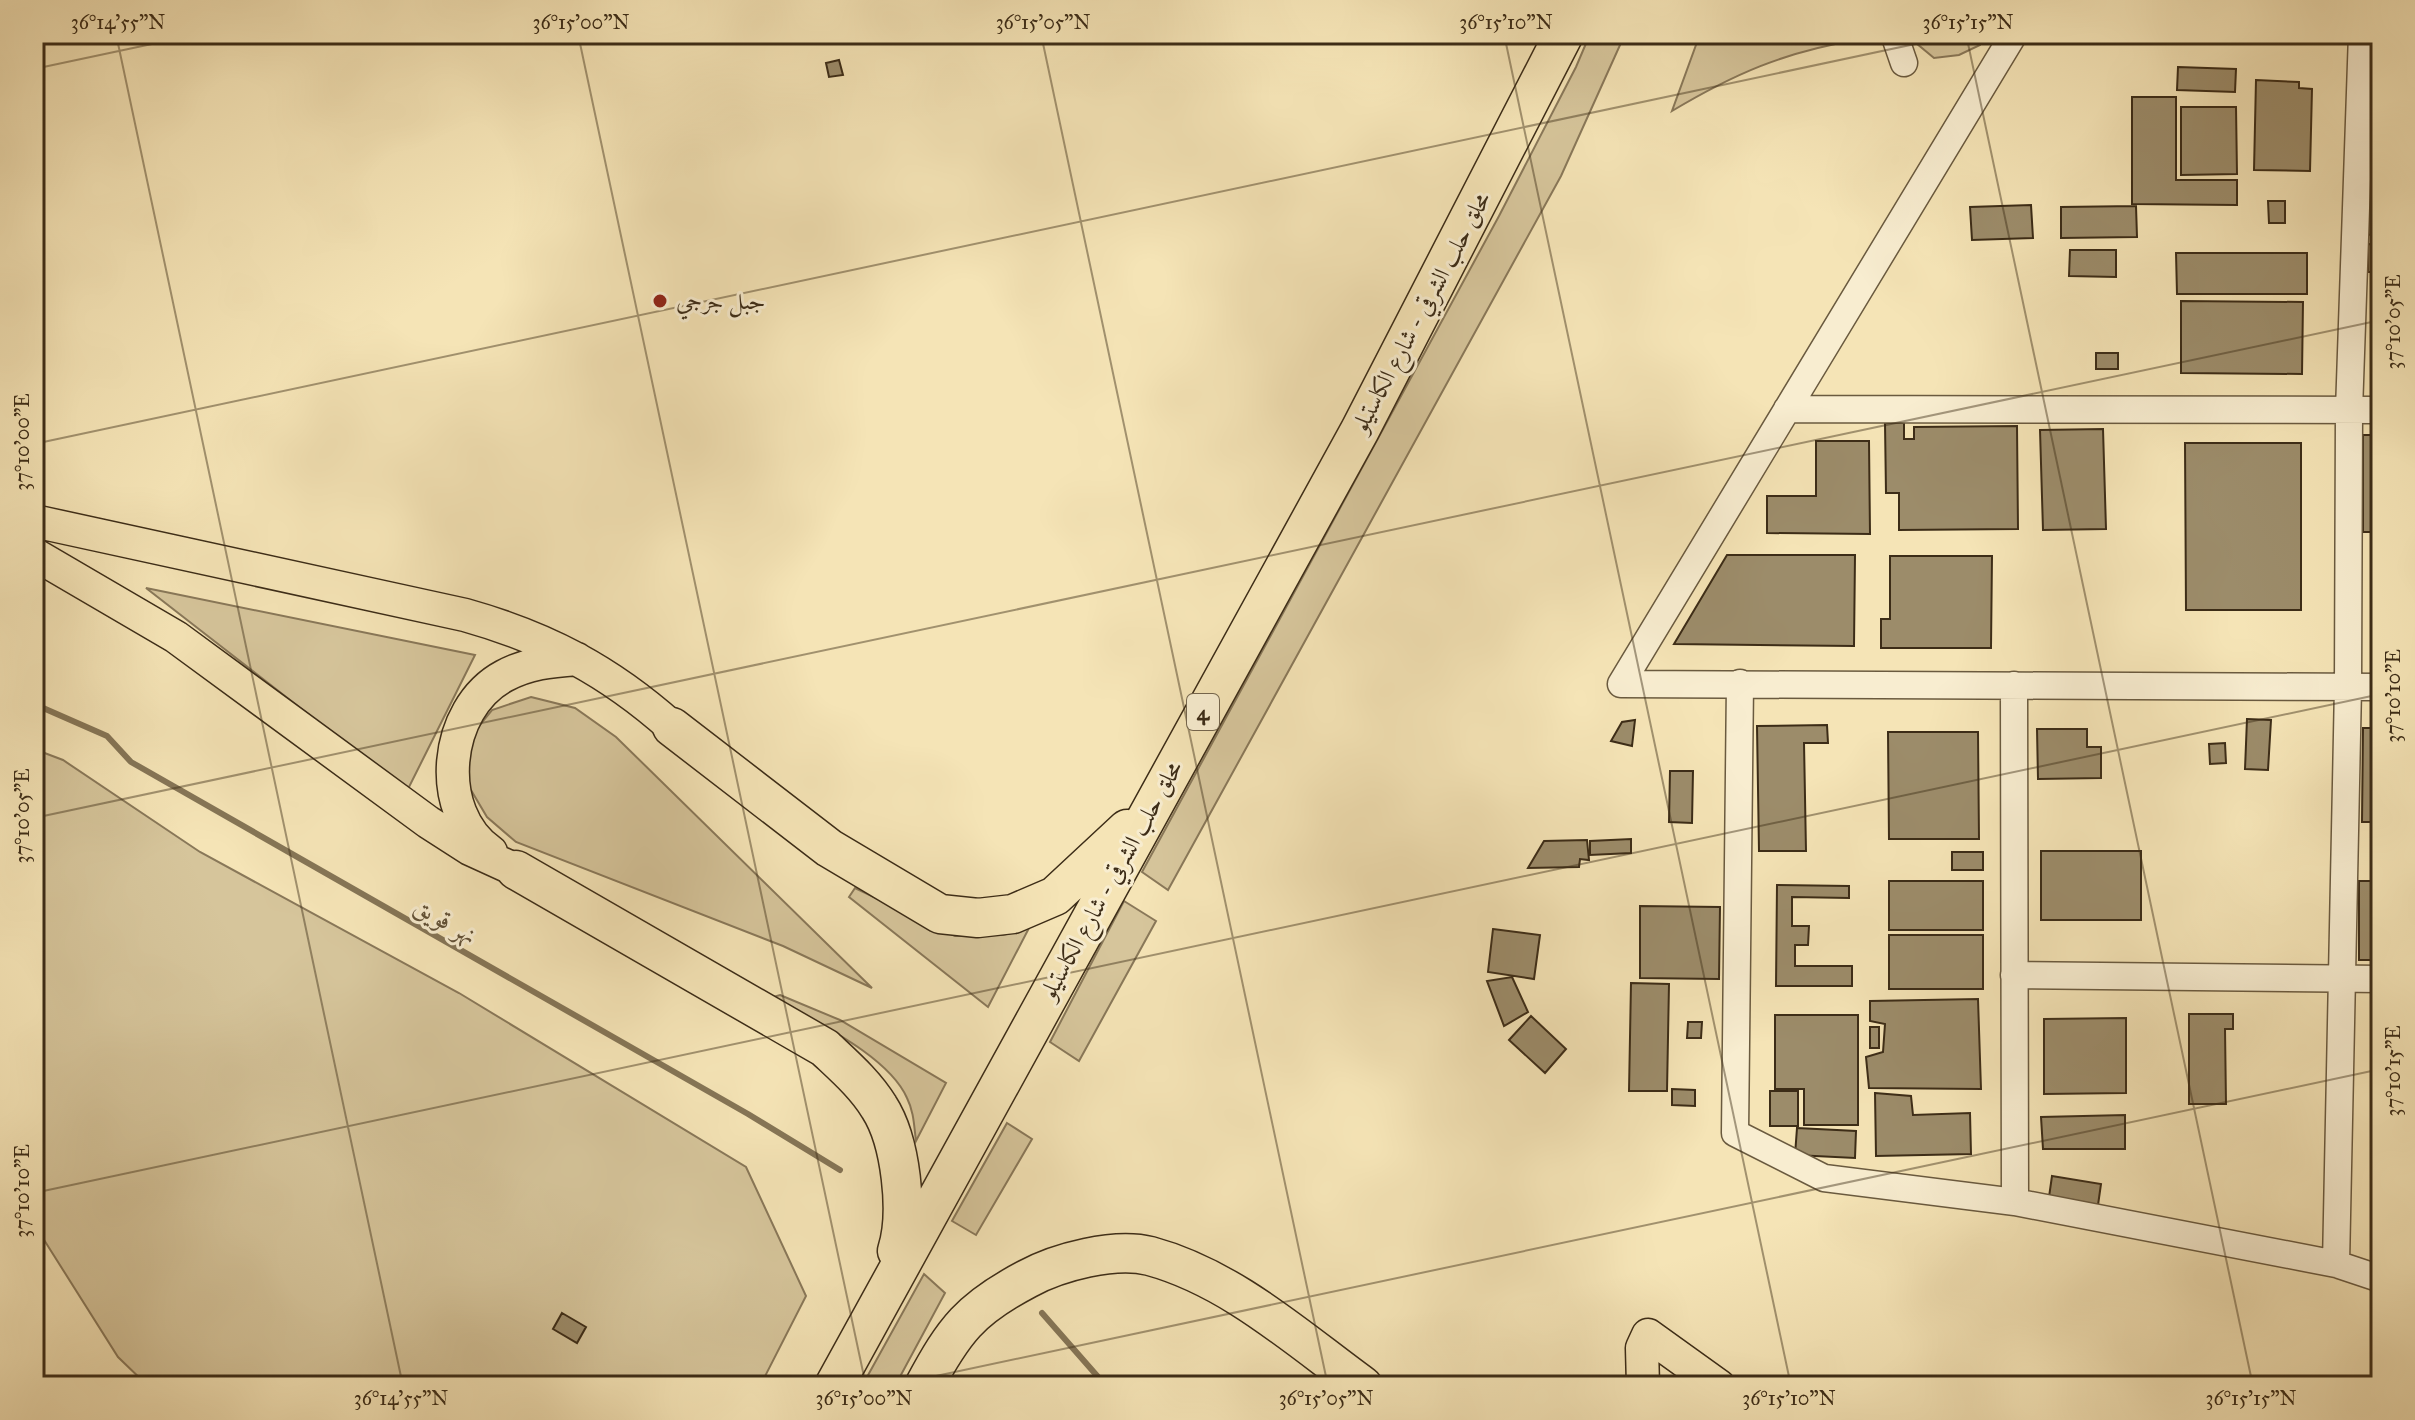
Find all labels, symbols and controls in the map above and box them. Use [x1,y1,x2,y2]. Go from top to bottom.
text: 36°14'55"N [71,10,165,34]
text: 36°15'00"N [532,10,630,34]
text: 36°15'05"N [996,10,1090,34]
text: 36°15'10"N [1459,10,1553,34]
text: 36°15'15"N [1923,10,2013,34]
street label: محلق حلب الشرقي - شارع الكاستيلو [1343,186,1502,442]
text: 37°10'05"E [2381,275,2405,369]
place label: جبل جرجي [676,286,765,320]
marker: جبل جرجي [651,292,669,310]
text: 37°10'00"E [10,393,34,491]
text: 37°10'10"E [2381,649,2405,743]
road number: 4 [1187,694,1219,730]
street label: محلق حلب الشرقي - شارع الكاستيلو [1031,755,1194,1010]
text: 37°10'05"E [10,769,34,863]
water label: نهر قويق [408,889,484,952]
text: 37°10'15"E [2381,1025,2405,1117]
text: 37°10'10"E [10,1144,34,1238]
text: 36°14'55"N [354,1386,448,1410]
text: 36°15'00"N [815,1386,913,1410]
text: 36°15'05"N [1279,1386,1373,1410]
text: 36°15'10"N [1742,1386,1836,1410]
text: 36°15'15"N [2206,1386,2296,1410]

